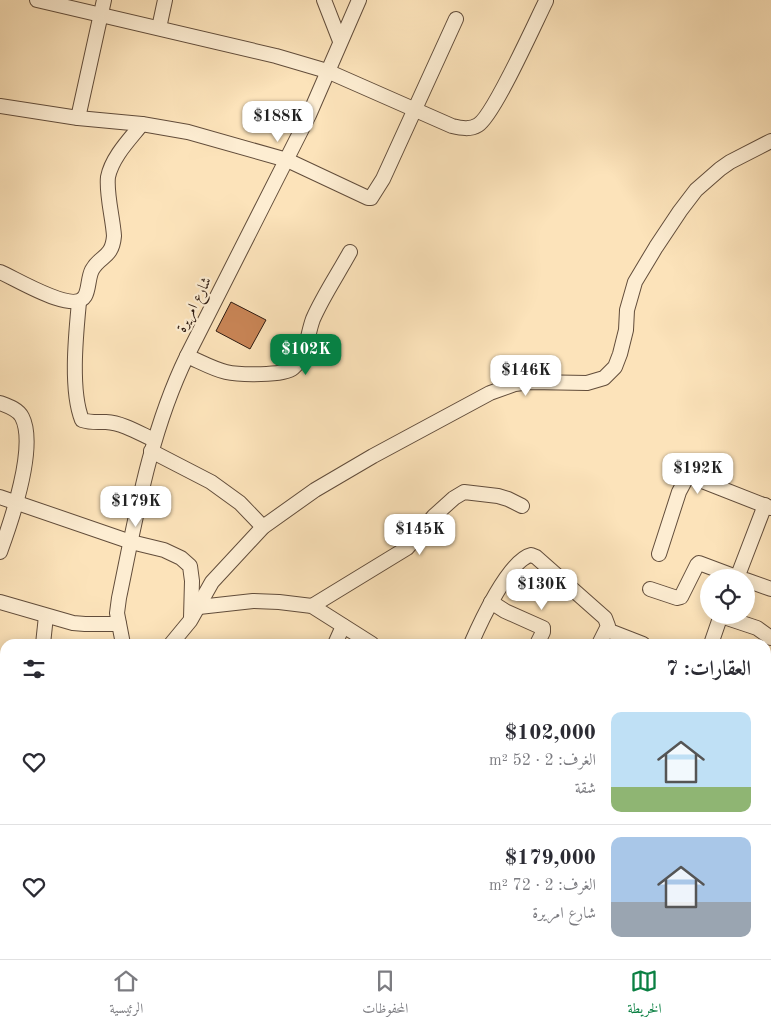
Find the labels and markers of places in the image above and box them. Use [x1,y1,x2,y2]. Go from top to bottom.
pin: $188K [243,100,313,143]
pin: $102K [271,334,341,376]
pin: $146K [491,354,561,397]
pin: $192K [663,452,733,495]
pin: $179K [101,486,171,528]
pin: $145K [385,514,455,556]
pin: $130K [507,568,577,611]

